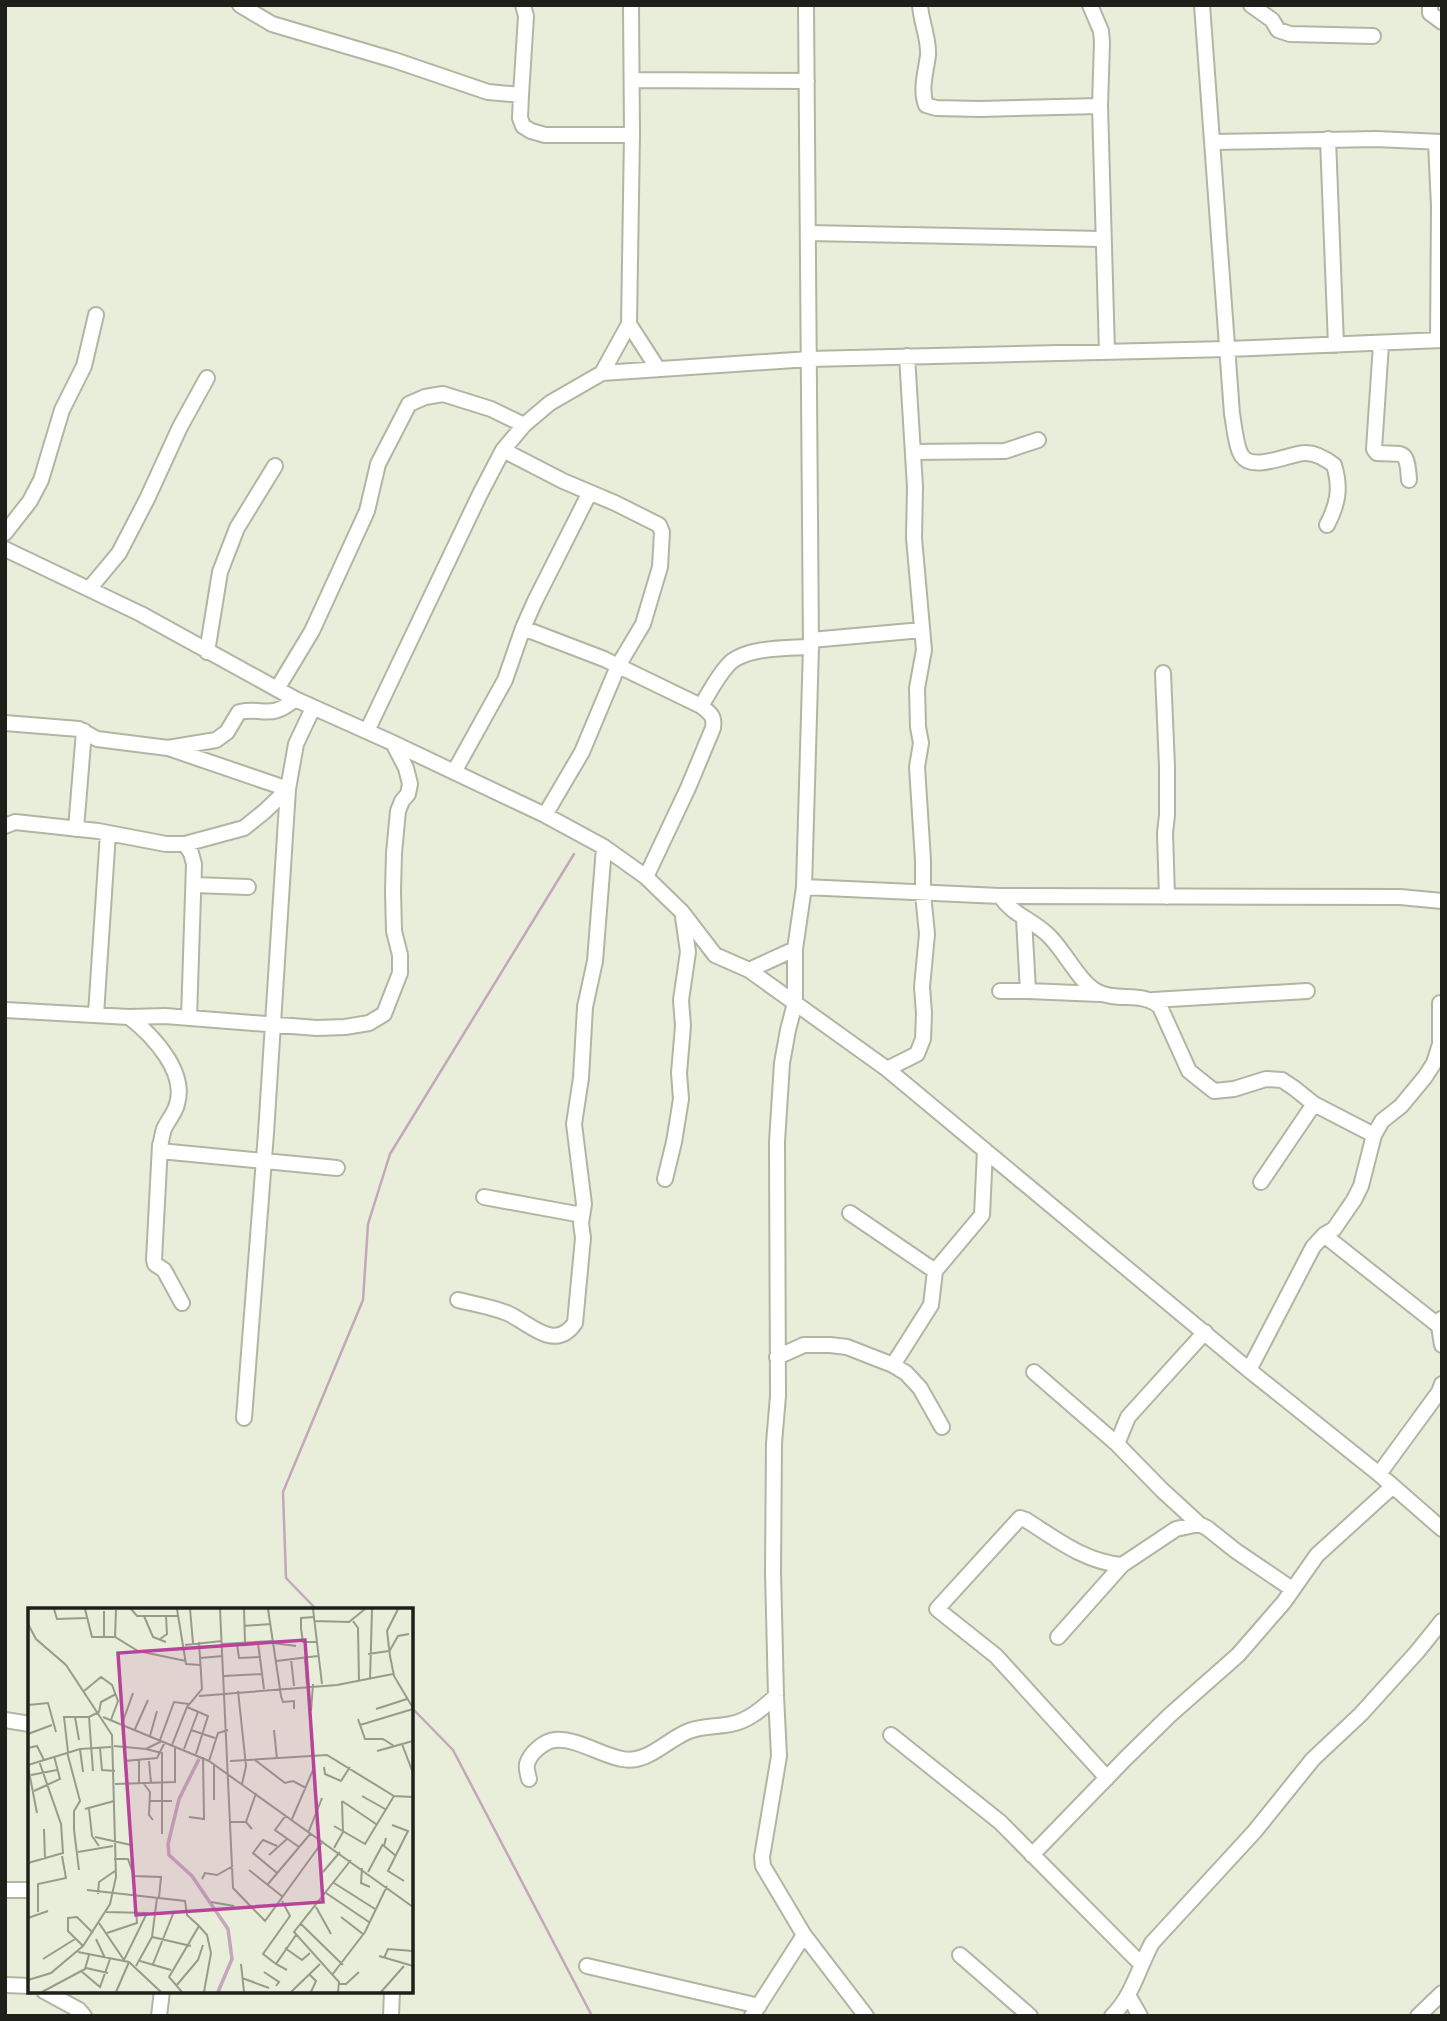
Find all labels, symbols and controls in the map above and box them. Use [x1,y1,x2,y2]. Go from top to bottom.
inset map [28,1608,413,1993]

